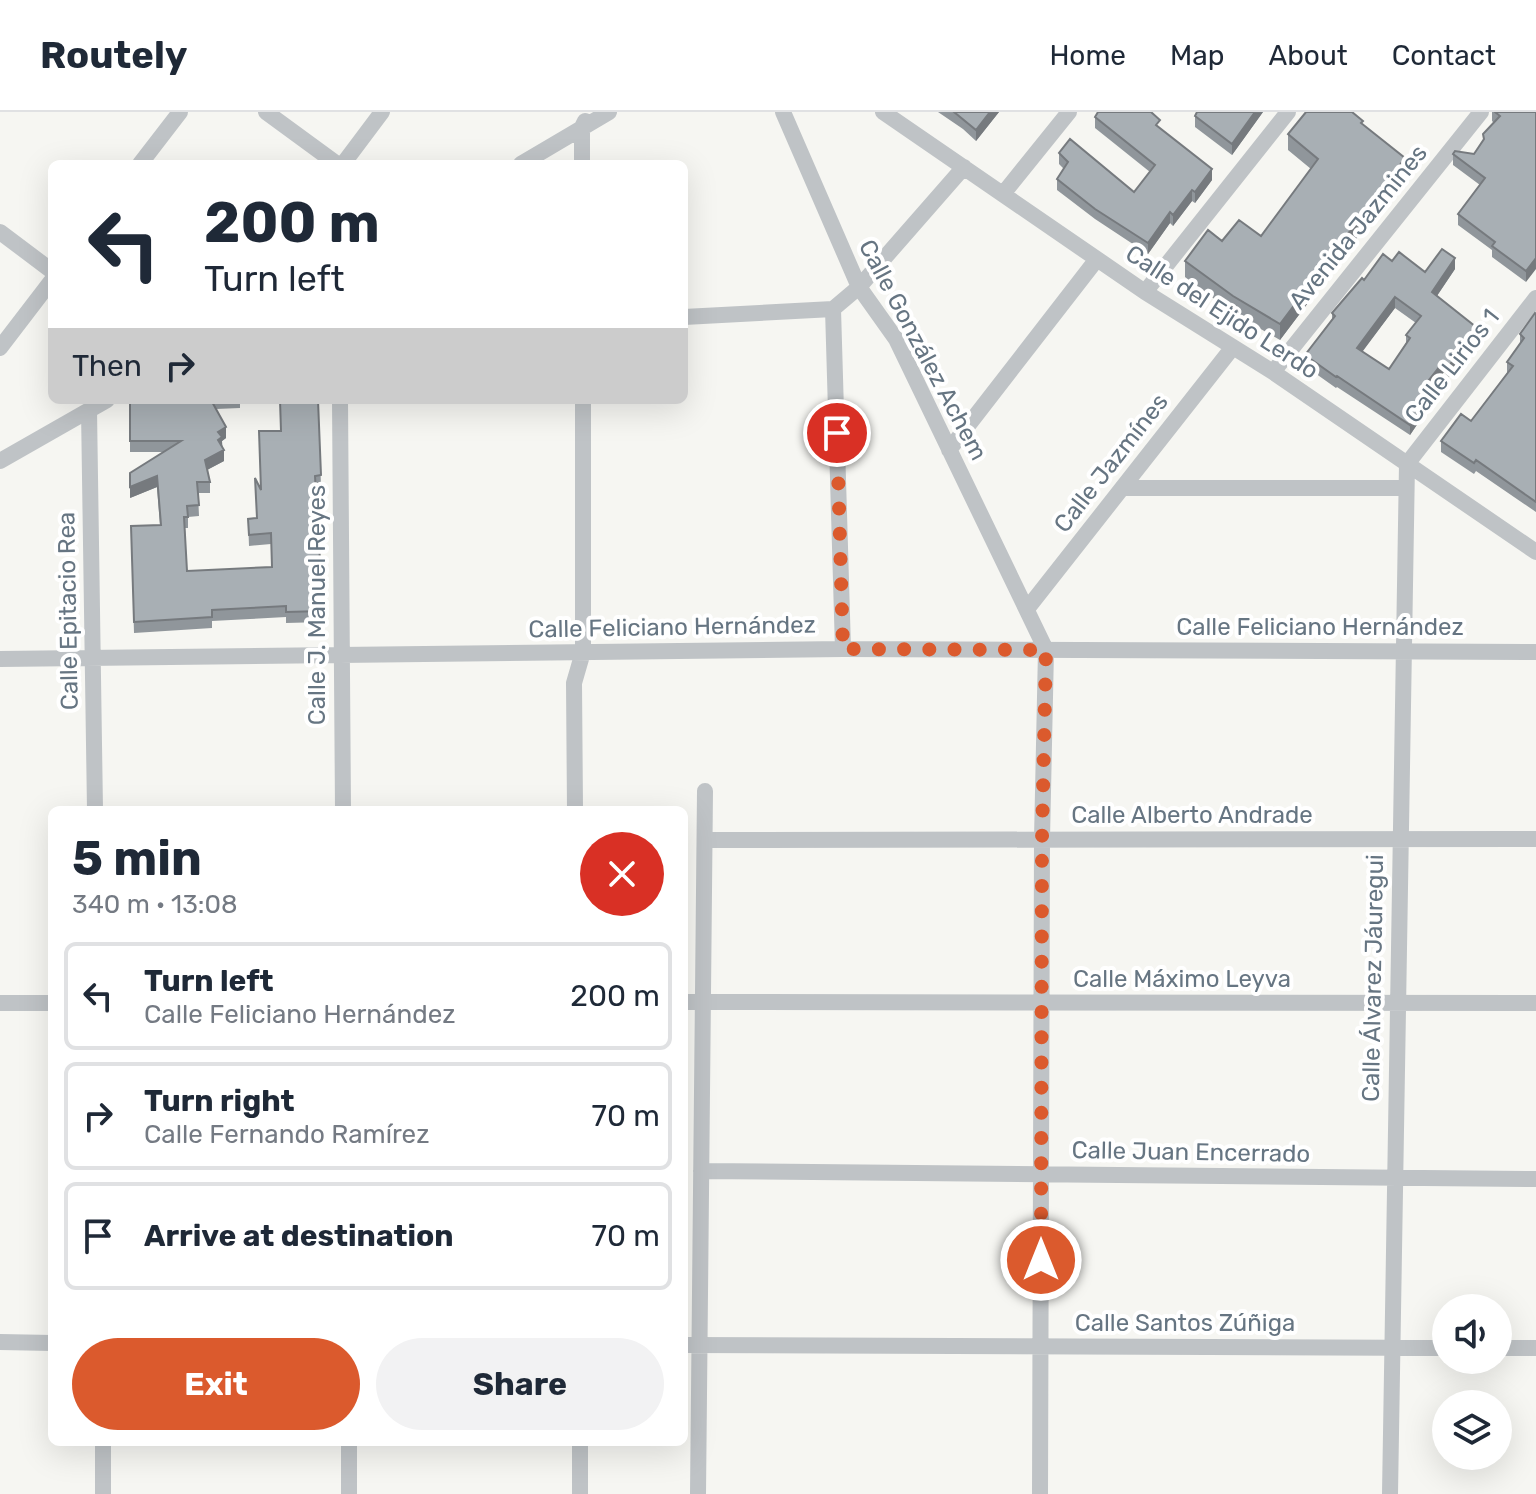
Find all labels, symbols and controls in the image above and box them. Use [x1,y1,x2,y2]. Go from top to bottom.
text: Routely [40,32,187,78]
text: Home [1049,39,1126,72]
text: Map [1170,39,1224,72]
text: About [1268,39,1348,72]
text: Contact [1392,39,1496,72]
street label: Avenida Jazmines [1283,139,1433,315]
text: 200 m [204,190,380,256]
icon: left [72,192,176,296]
street label: Calle González Achem [853,235,993,465]
street label: Calle del Ejido Lerdo [1120,239,1324,385]
text: Turn left [204,257,345,300]
street label: Calle Lirios 1 [1399,304,1505,428]
icon: right [158,344,202,388]
text: Then [72,348,142,384]
street label: Calle Jazmínes [1048,388,1174,538]
pin [803,399,871,467]
icon: arrive [815,411,859,455]
street label: Calle J. Manuel Reyes [303,485,331,725]
street label: Calle Epitacio Rea [52,512,84,710]
street label: Calle Feliciano Hernández [528,610,816,644]
street label: Calle Feliciano Hernández [1176,613,1464,641]
street label: Calle Alberto Andrade [1071,801,1313,829]
text: 5 min [72,830,202,887]
button: close [580,832,664,916]
street label: Calle Álvarez Jáuregui [1357,854,1389,1102]
text: 340 m · 13:08 [72,889,238,920]
text: Turn left [144,963,274,999]
street label: Calle Máximo Leyva [1073,965,1291,993]
icon: left [76,974,120,1018]
text: 200 m [570,978,660,1014]
text: Calle Feliciano Hernández [144,999,455,1030]
text: Turn right [144,1083,295,1119]
icon: right [76,1094,120,1138]
text: 70 m [592,1098,660,1134]
text: Calle Fernando Ramírez [144,1119,429,1150]
street label: Calle Juan Encerrado [1071,1136,1311,1168]
icon: arrive [76,1214,120,1258]
text: Arrive at destination [144,1218,454,1254]
text: 70 m [592,1218,660,1254]
position arrow [999,1218,1083,1302]
map controls [1432,1294,1512,1470]
button: sound [1432,1294,1512,1374]
street label: Calle Santos Zúñiga [1075,1309,1295,1337]
button: Exit [72,1338,360,1430]
button: Share [376,1338,664,1430]
button: layers [1432,1390,1512,1470]

